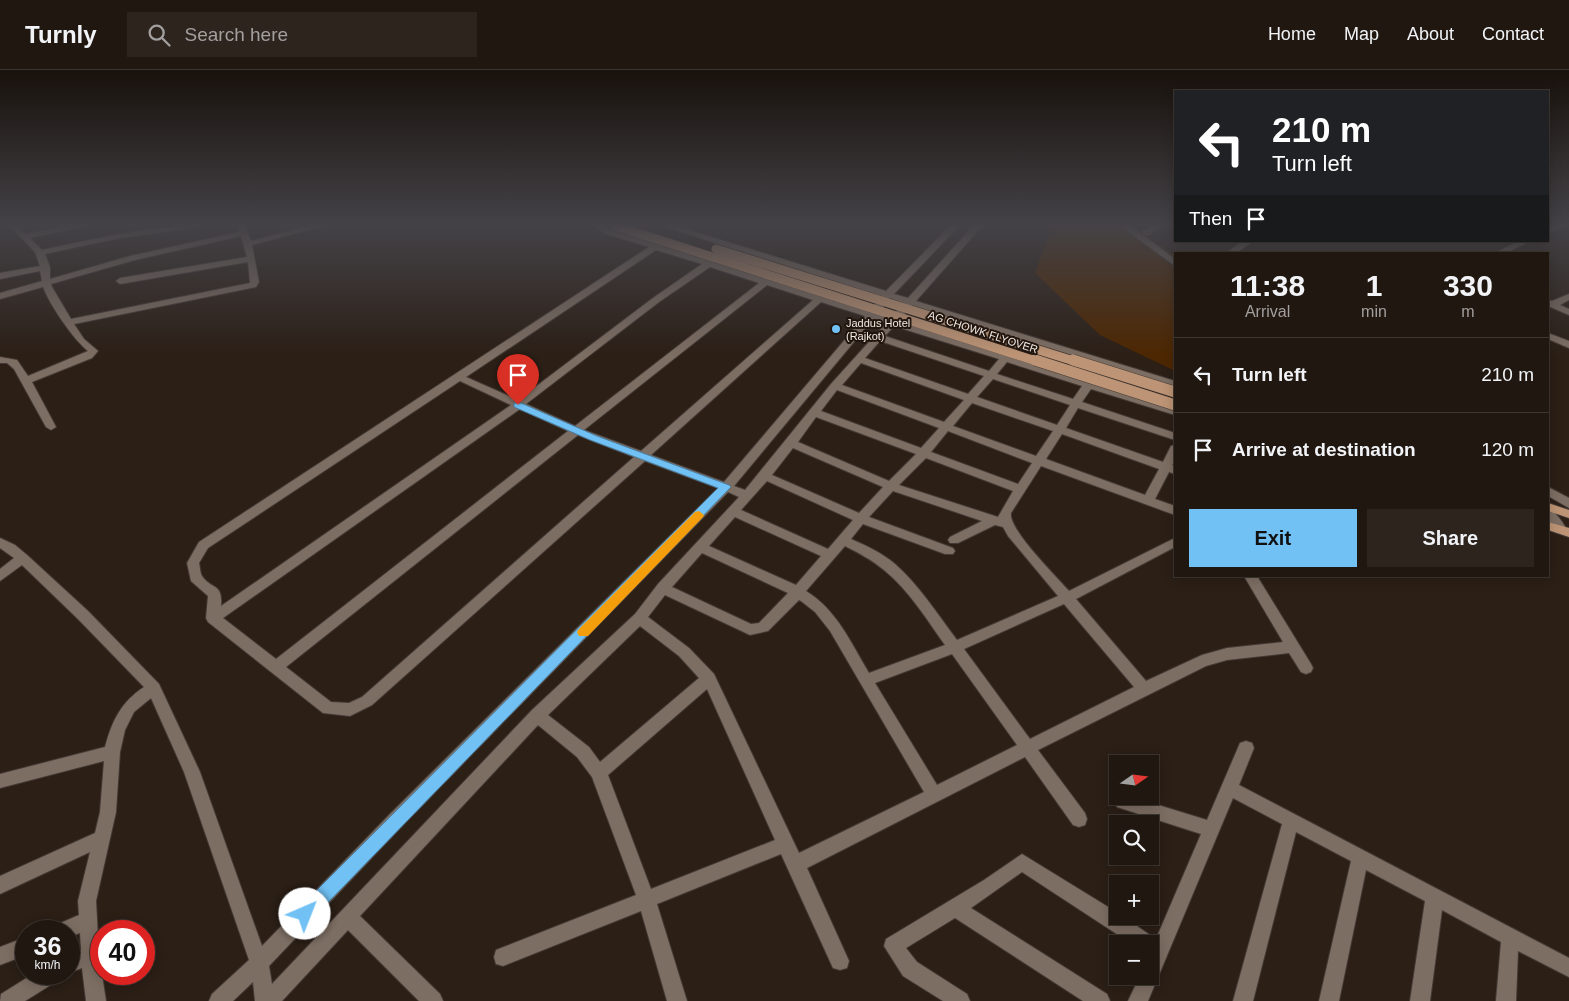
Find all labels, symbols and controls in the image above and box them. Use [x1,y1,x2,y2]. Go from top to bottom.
search box [127,12,477,57]
text: Turnly [25,21,97,48]
icon: search [145,21,173,49]
text: Search here [185,24,288,45]
text: Home [1268,24,1316,44]
text: Map [1344,24,1379,44]
text: About [1407,24,1454,44]
text: Contact [1482,24,1544,44]
icon: left [1189,110,1254,175]
text: 210 m [1272,110,1371,149]
text: Turn left [1272,151,1352,176]
icon: arrive [1242,205,1270,233]
text: Then [1189,208,1232,229]
text: 11:38 [1230,269,1305,302]
text: 1 [1366,269,1382,302]
text: 330 [1443,269,1493,302]
text: Arrival [1245,303,1290,320]
text: min [1361,303,1387,320]
text: m [1461,303,1475,320]
street label: AG CHOWK FLYOVER [927,309,1039,355]
place label: Jaddus Hotel (Rajkot) [846,317,910,342]
marker: Jaddus Hotel (Rajkot) [830,323,842,335]
pin [497,354,539,405]
icon: arrive [504,361,532,389]
icon: left [1189,361,1217,389]
text: Turn left [1232,364,1307,385]
text: 210 m [1481,364,1534,385]
icon: arrive [1189,436,1217,464]
text: Arrive at destination [1232,439,1416,460]
text: 120 m [1481,439,1534,460]
button: Exit [1189,509,1357,567]
button: Share [1367,509,1534,567]
north arrow [1109,755,1159,805]
map controls [1109,755,1159,985]
button: search [1109,815,1159,865]
button: + [1109,875,1159,925]
position arrow [278,887,330,939]
speed limit sign: 40 [90,920,155,985]
text: 36 [34,932,61,960]
button: − [1109,935,1159,985]
text: km/h [34,958,61,972]

